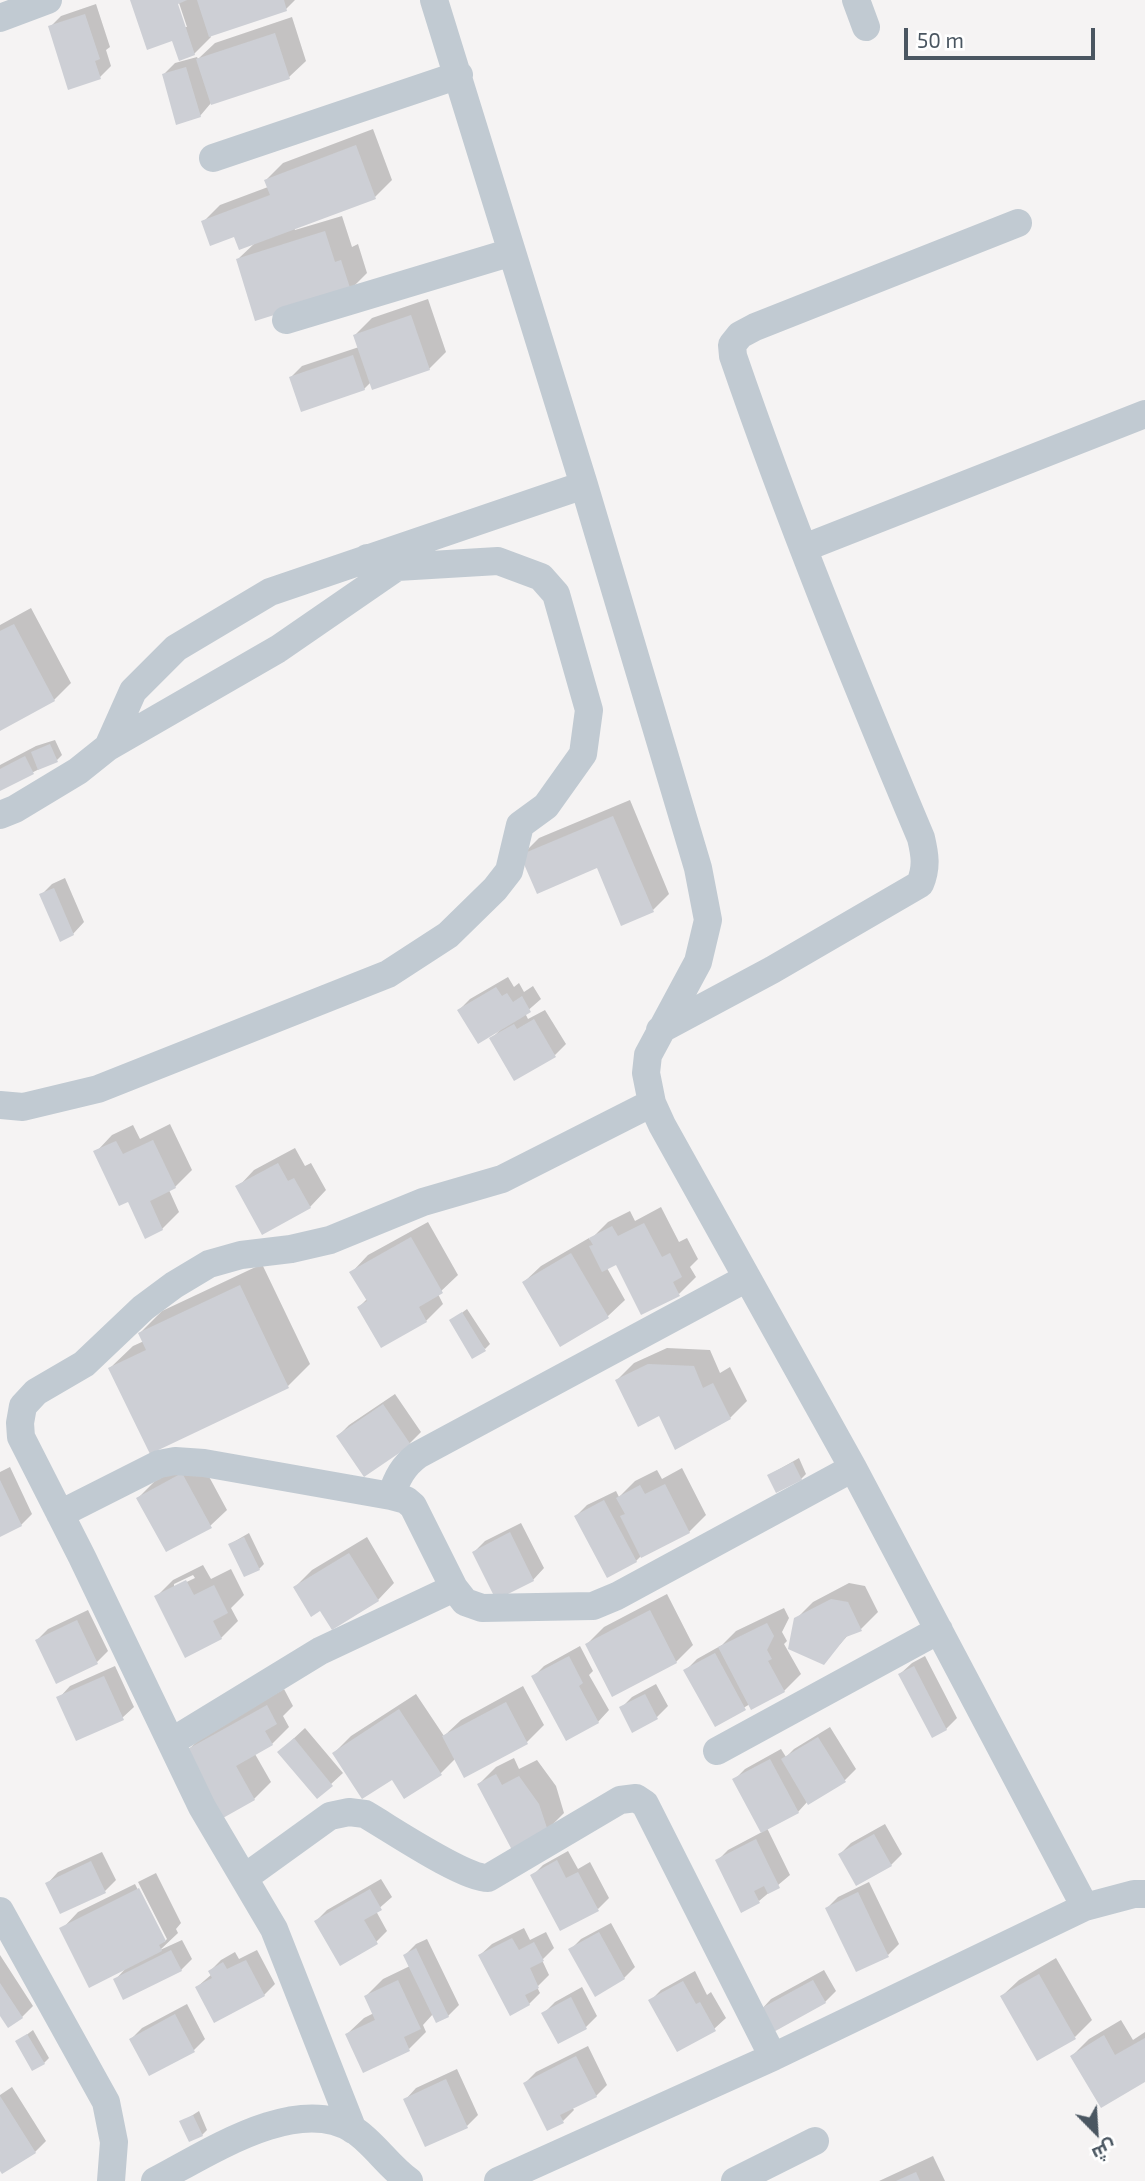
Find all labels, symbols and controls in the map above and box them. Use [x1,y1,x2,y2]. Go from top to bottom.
scale bar [907,14,1098,58]
text: 50 m [917,27,964,52]
north arrow [1061,2097,1131,2167]
text: ش [1089,2136,1121,2167]

